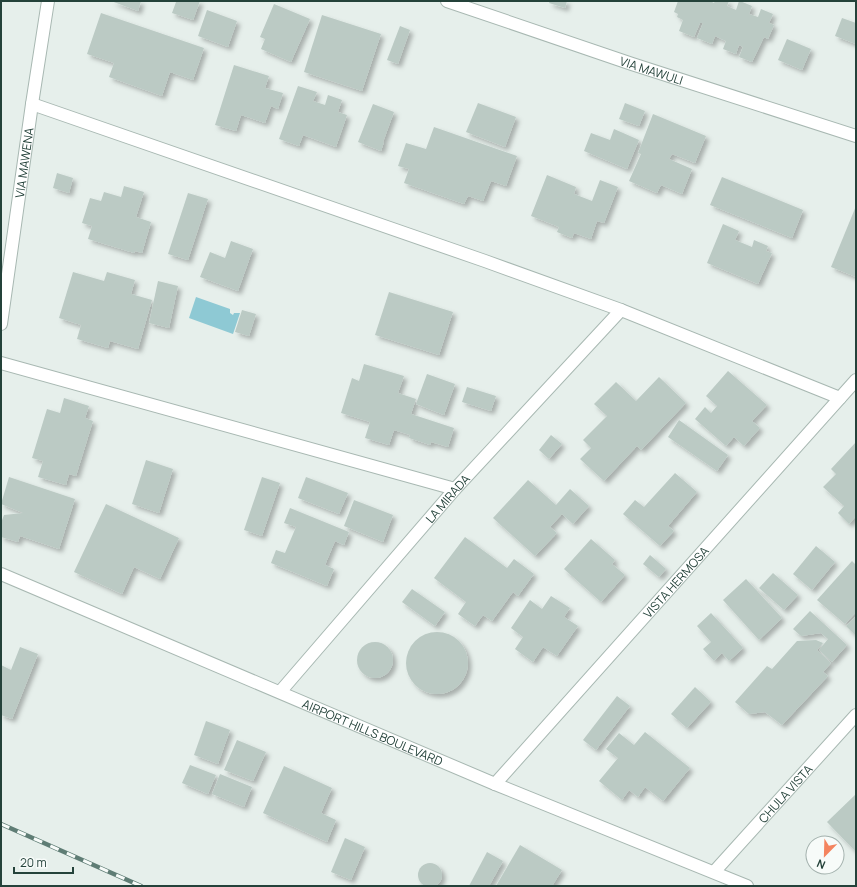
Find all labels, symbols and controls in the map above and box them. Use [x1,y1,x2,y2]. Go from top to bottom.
street label: VIA MAWULI [618,52,685,88]
street label: VIA MAWENA [10,126,37,199]
street label: LA MIRADA [421,470,474,526]
street label: VISTA HERMOSA [639,542,712,621]
street label: AIRPORT HILLS BOULEVARD [300,695,446,769]
street label: CHULA VISTA [754,760,816,826]
north arrow [805,835,845,875]
scale bar [14,849,73,875]
text: 20 m [20,854,47,871]
text: N [814,856,827,873]

